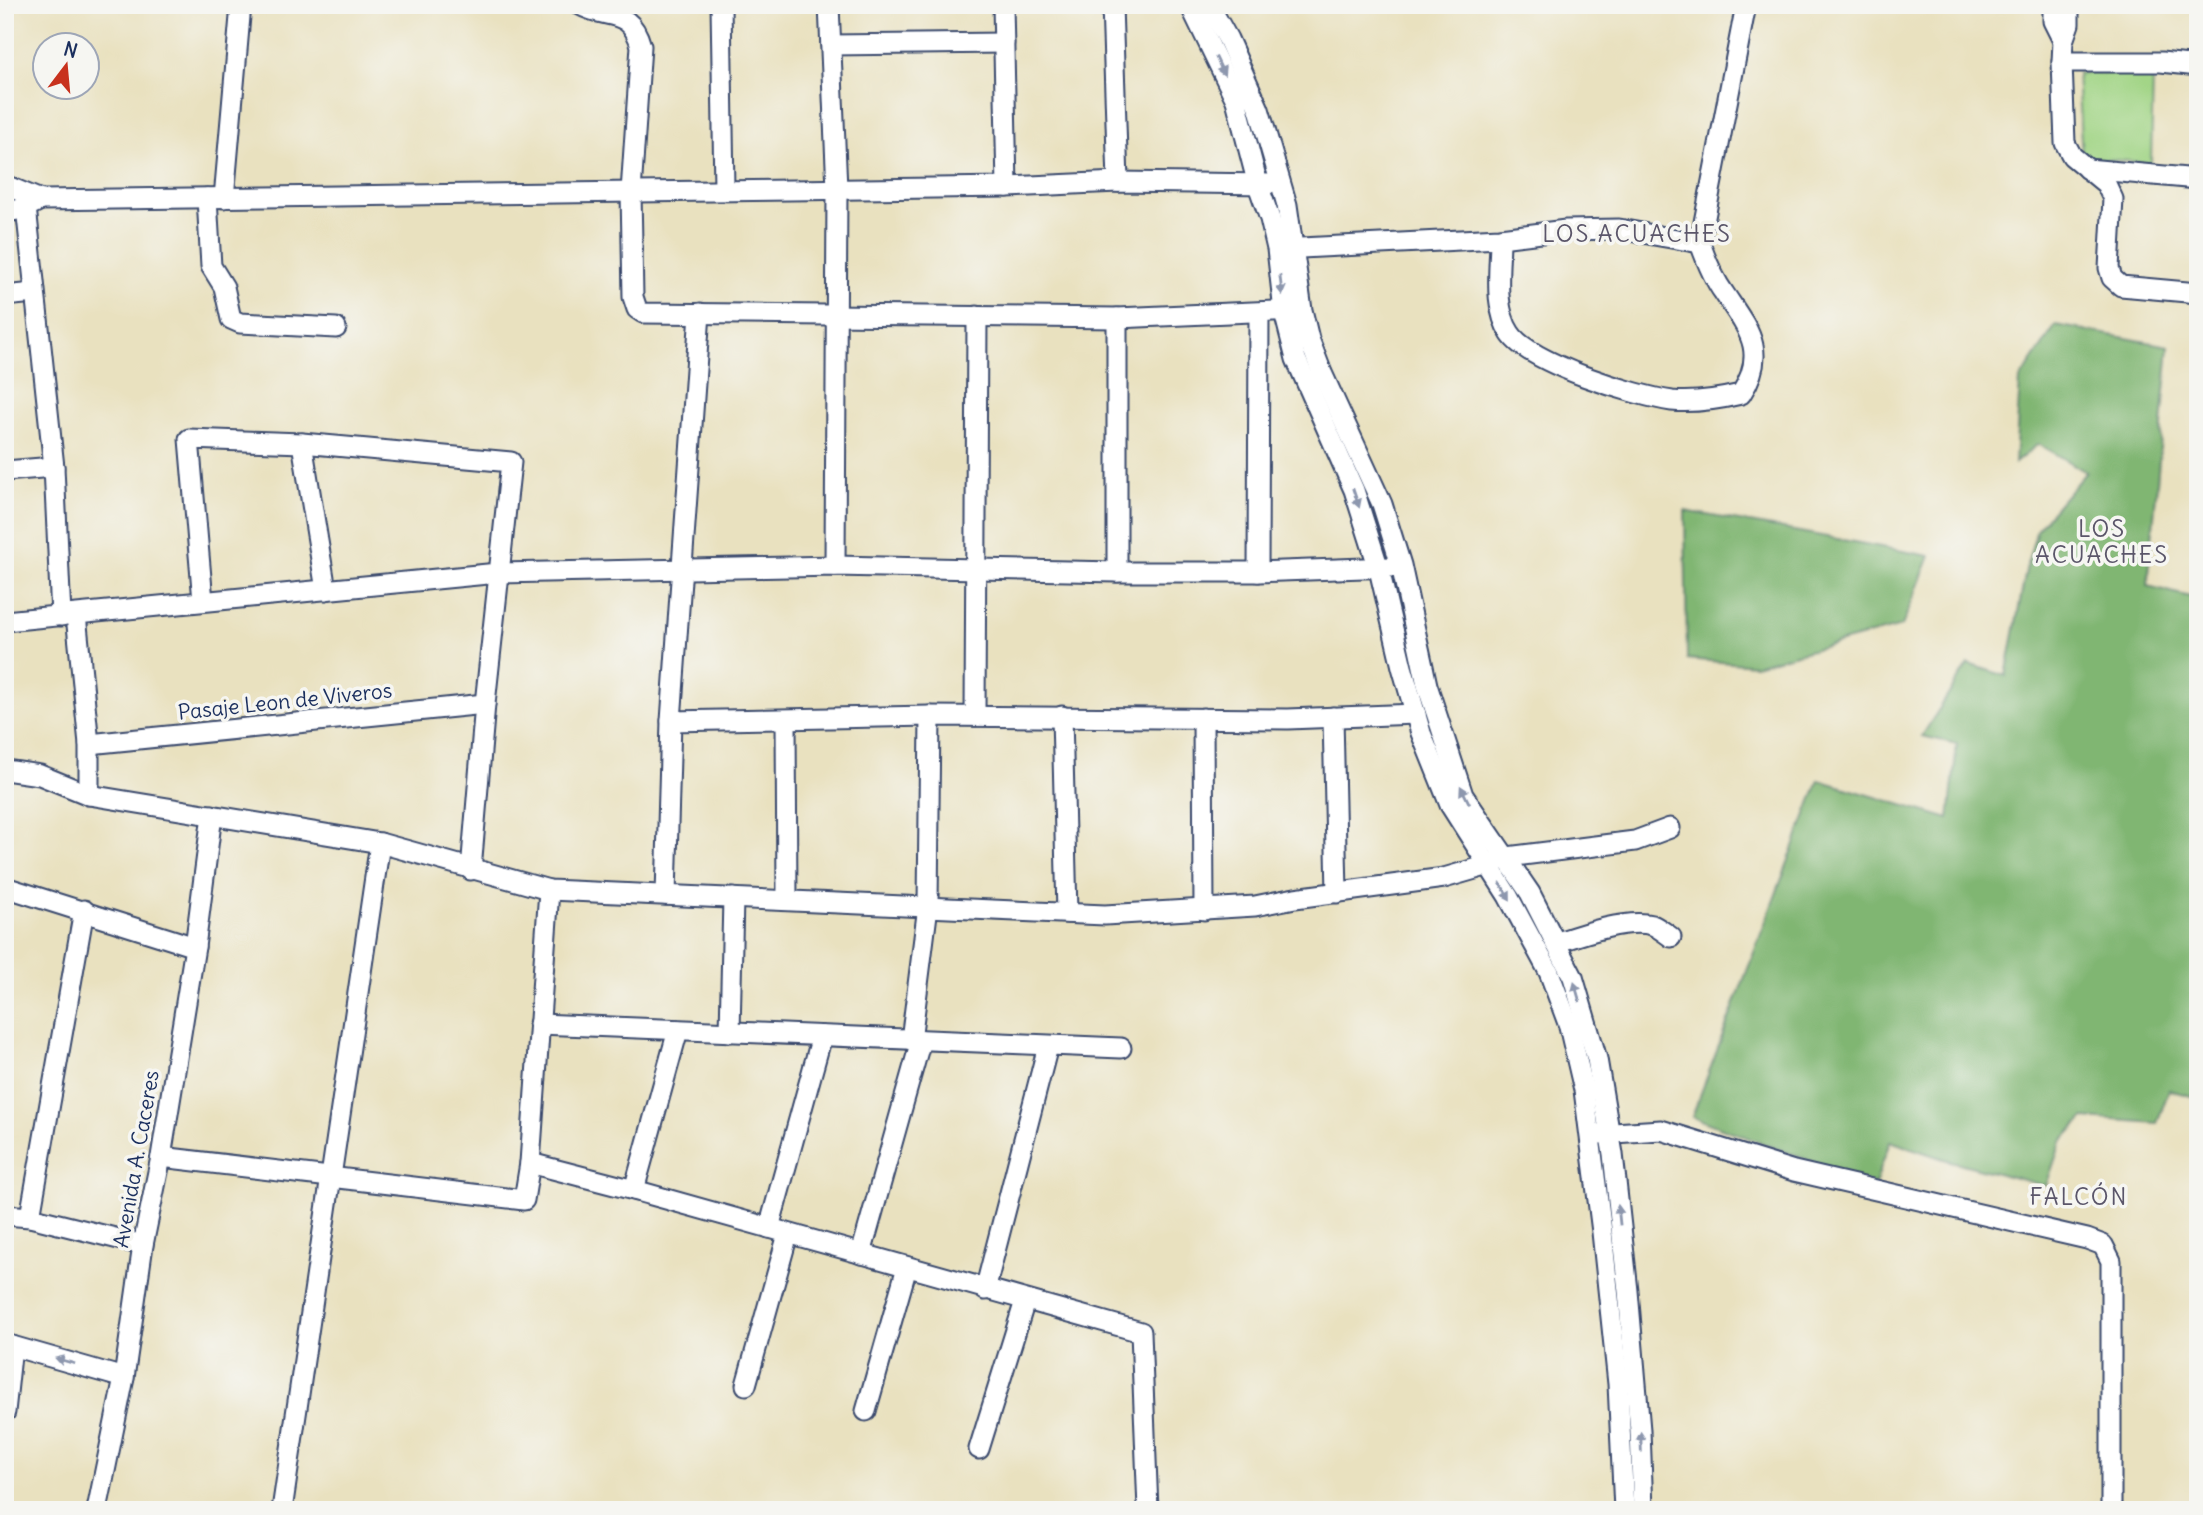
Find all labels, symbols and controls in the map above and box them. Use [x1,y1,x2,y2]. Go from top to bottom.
north arrow [32,32,102,102]
text: N [61,36,80,63]
one-way arrow [1214,56,1226,76]
district label: LOS ACUACHES [1542,219,1732,248]
one-way arrow [1275,274,1286,296]
one-way arrow [1351,488,1362,509]
district label: LOS ACUACHES [2035,514,2169,569]
street label: Pasaje Leon de Viveros [177,676,393,726]
one-way arrow [1460,785,1471,805]
one-way arrow [1498,881,1511,900]
one-way arrow [1571,981,1581,1002]
street label: Avenida A. Caceres [107,1068,165,1250]
district label: FALCÓN [2030,1182,2128,1211]
one-way arrow [1614,1204,1625,1226]
one-way arrow [54,1355,76,1366]
one-way arrow [1635,1430,1646,1452]

